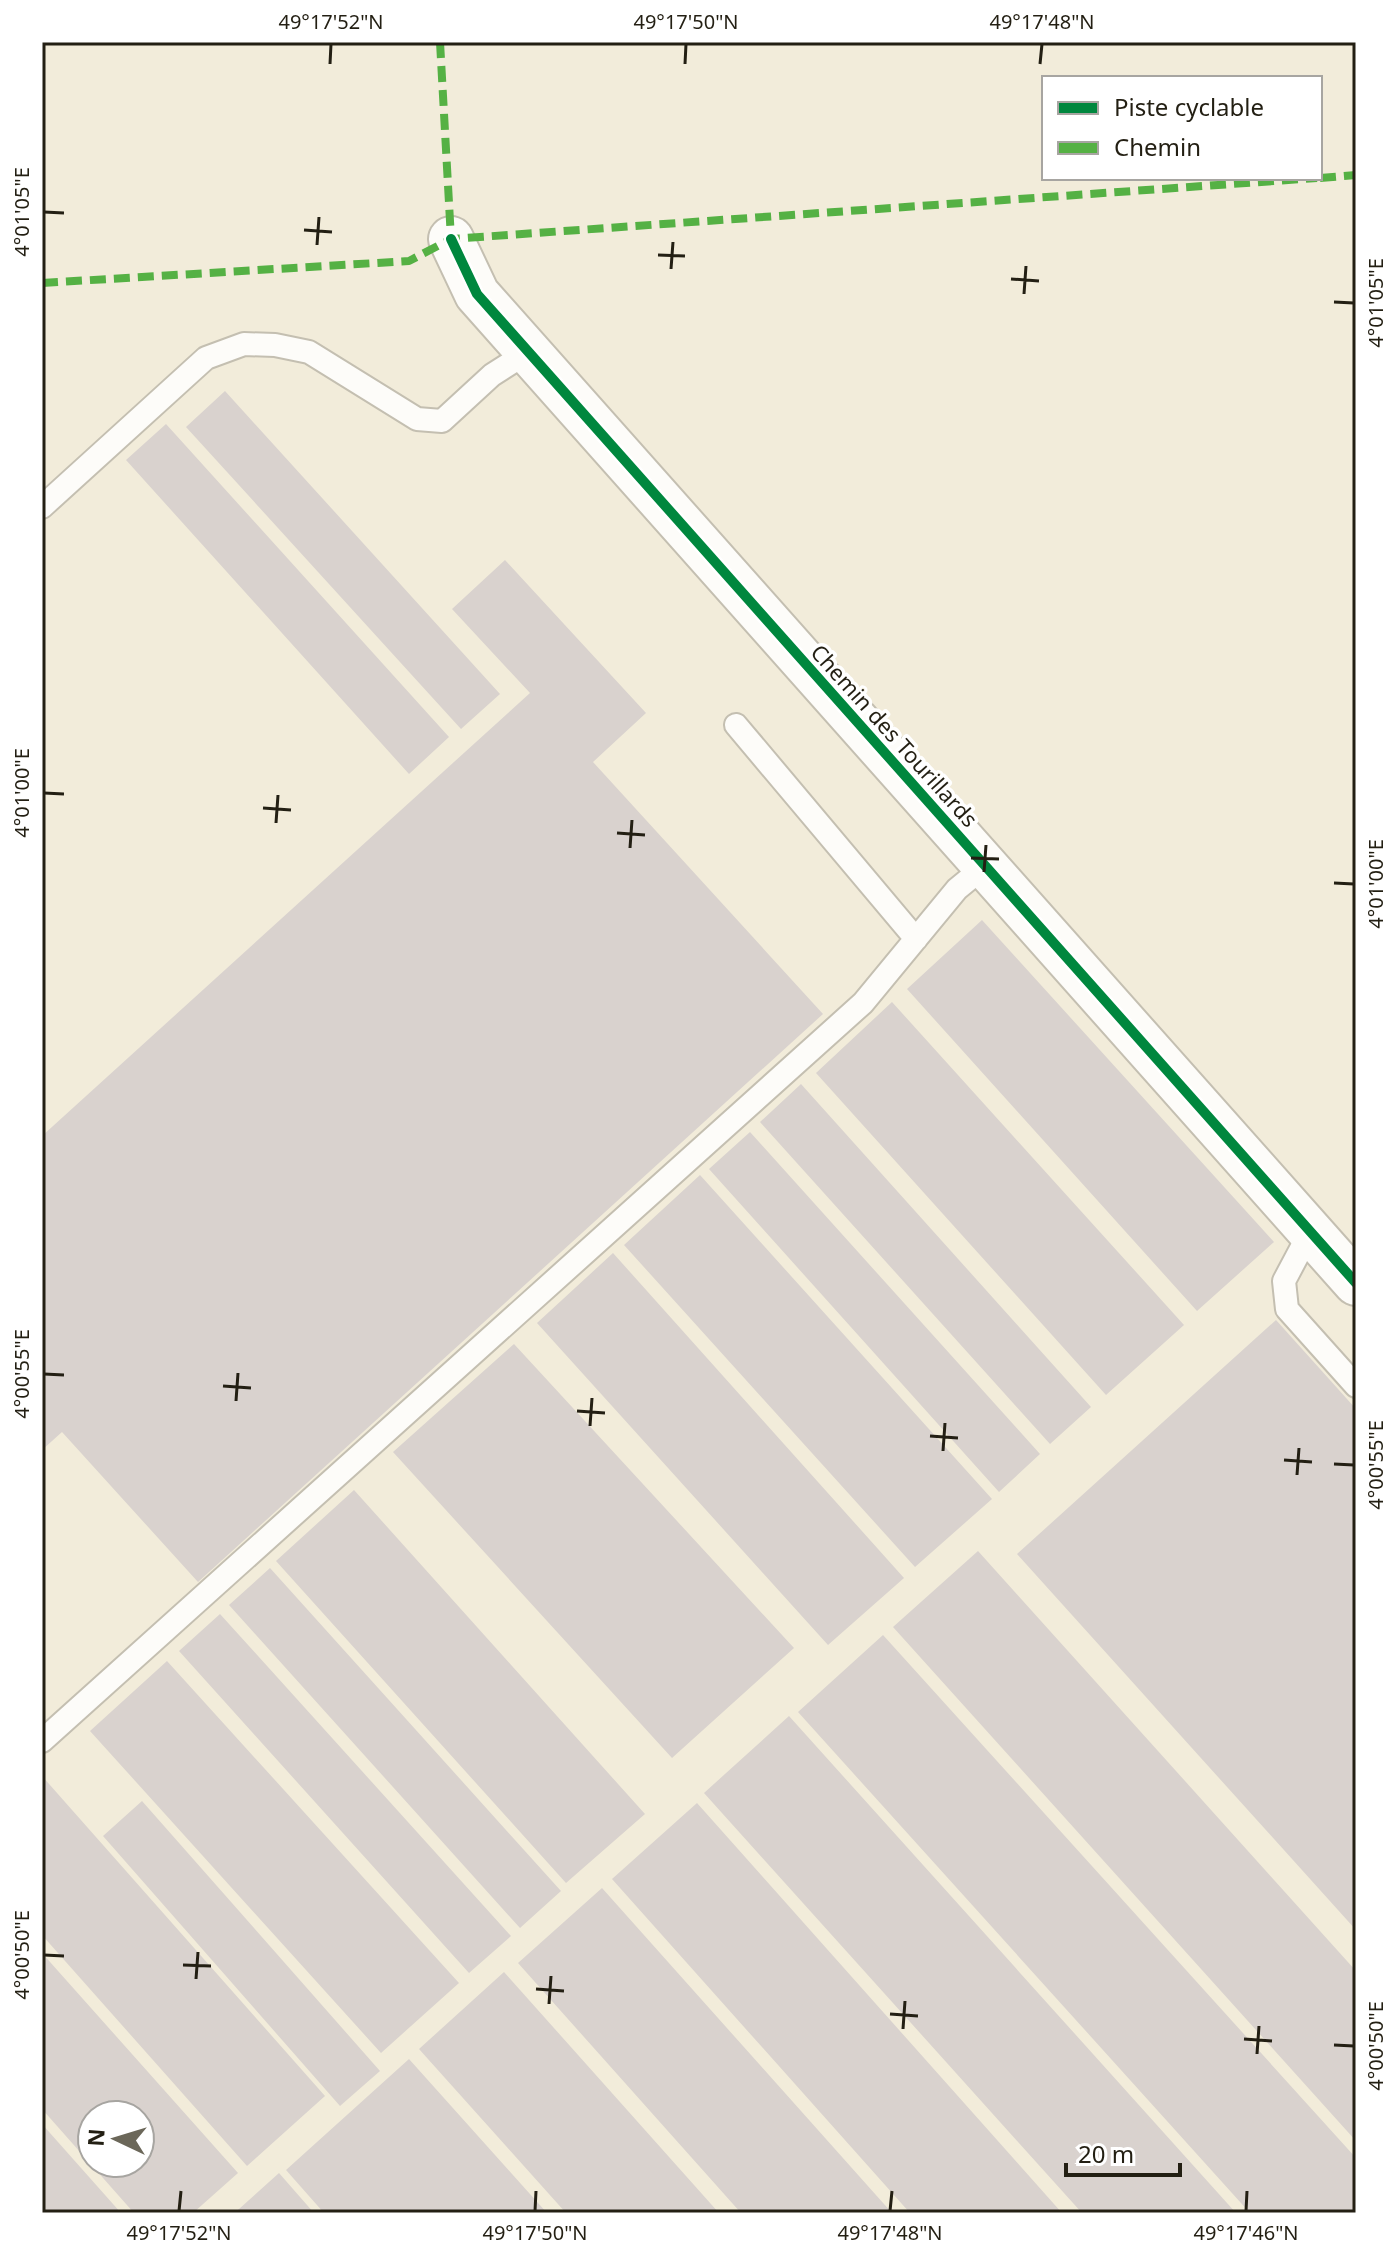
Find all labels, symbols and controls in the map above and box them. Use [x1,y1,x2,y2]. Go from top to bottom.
text: 49°17'52"N [278,8,384,35]
text: 49°17'50"N [633,8,739,35]
text: 49°17'48"N [989,8,1095,35]
legend [1042,76,1322,180]
text: Piste cyclable [1114,90,1264,123]
text: Chemin [1114,130,1201,163]
text: 4°01'05"E [8,167,35,257]
text: 4°01'05"E [1362,258,1389,348]
street label: Chemin des Tourillards [805,637,985,833]
text: 4°01'00"E [8,748,35,838]
text: 4°01'00"E [1362,839,1389,929]
text: 4°00'55"E [8,1329,35,1419]
text: 4°00'55"E [1362,1420,1389,1510]
text: 4°00'50"E [8,1910,35,2000]
text: 4°00'50"E [1362,2001,1389,2091]
north arrow [76,2099,156,2179]
scale bar [1066,2127,1180,2177]
text: N [79,2128,111,2148]
text: 20 m [1078,2137,1134,2170]
text: 49°17'52"N [126,2219,232,2246]
text: 49°17'50"N [482,2219,588,2246]
text: 49°17'48"N [837,2219,943,2246]
text: 49°17'46"N [1193,2219,1299,2246]

